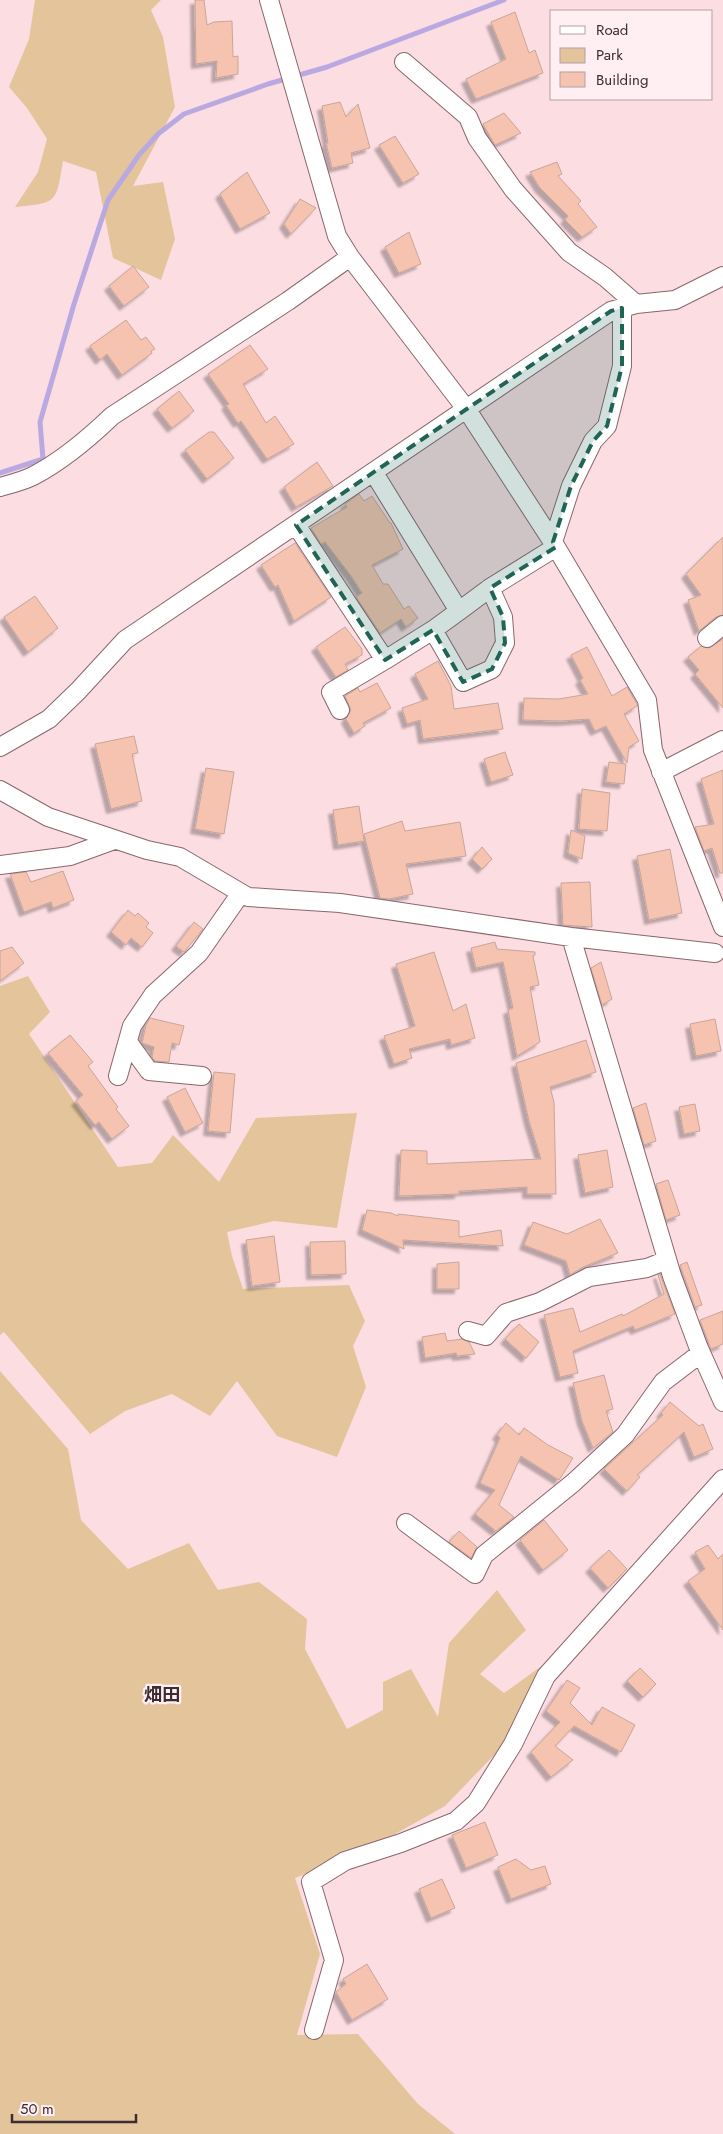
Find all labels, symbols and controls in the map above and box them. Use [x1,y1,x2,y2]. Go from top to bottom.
legend [550,10,713,100]
text: Road [596,19,628,41]
text: Park [596,44,623,66]
text: Building [596,69,648,91]
district label: 畑田 [144,1682,180,1708]
scale bar [12,2092,136,2124]
text: 50 m [20,2098,54,2120]

